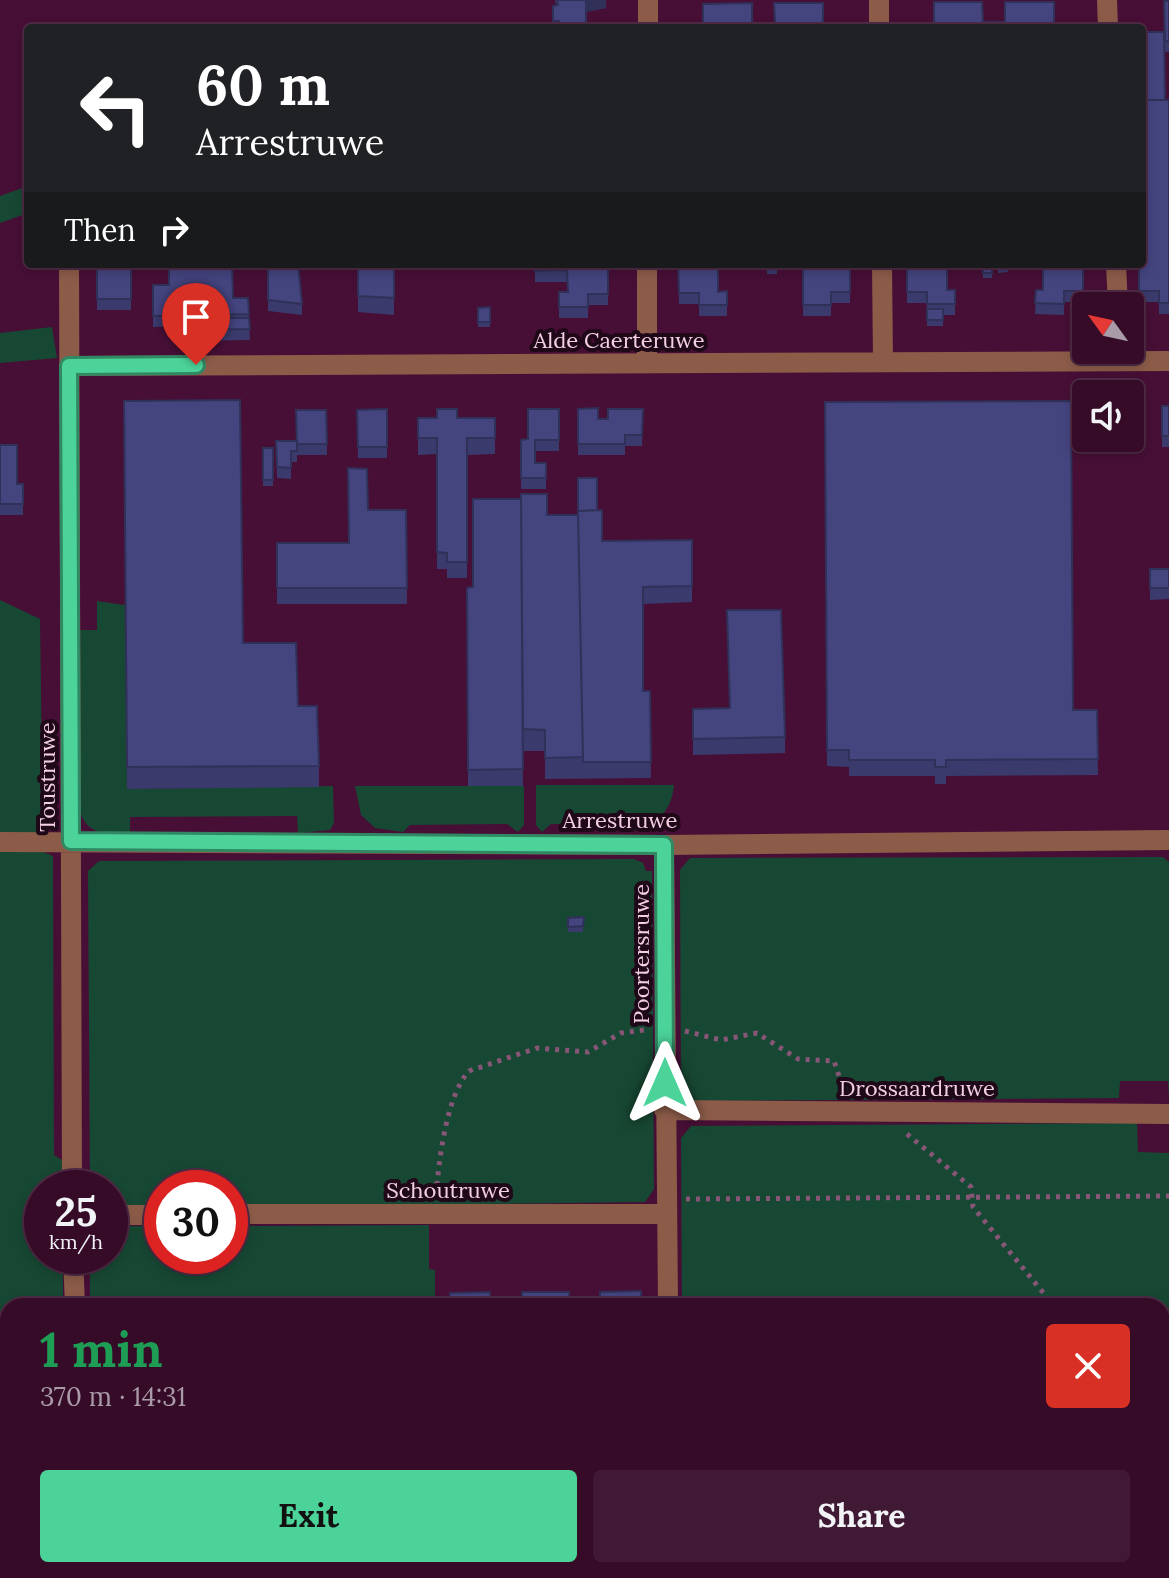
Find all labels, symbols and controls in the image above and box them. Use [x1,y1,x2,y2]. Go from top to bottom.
text: 60 m [196,49,330,120]
icon: left [64,56,168,160]
text: Arrestruwe [196,119,384,165]
icon: right [152,208,196,252]
text: Then [64,211,136,249]
pin [162,283,230,365]
north arrow [1072,292,1144,364]
map controls [1072,292,1144,452]
icon: arrive [174,295,218,339]
street label: Alde Caerteruwe [532,326,705,354]
button: sound [1072,380,1144,452]
street label: Toustruwe [33,722,61,832]
street label: Arrestruwe [561,806,678,834]
street label: Poortersruwe [627,884,655,1024]
position arrow [623,1041,707,1125]
street label: Drossaardruwe [839,1074,995,1102]
speed limit sign: 30 [144,1170,248,1274]
street label: Schoutruwe [386,1176,510,1204]
text: 25 [55,1186,97,1237]
text: km/h [49,1229,103,1254]
text: 1 min [40,1319,163,1380]
button: close [1046,1324,1130,1408]
text: 370 m · 14:31 [40,1380,186,1413]
button: Exit [40,1470,577,1562]
button: Share [593,1470,1130,1562]

